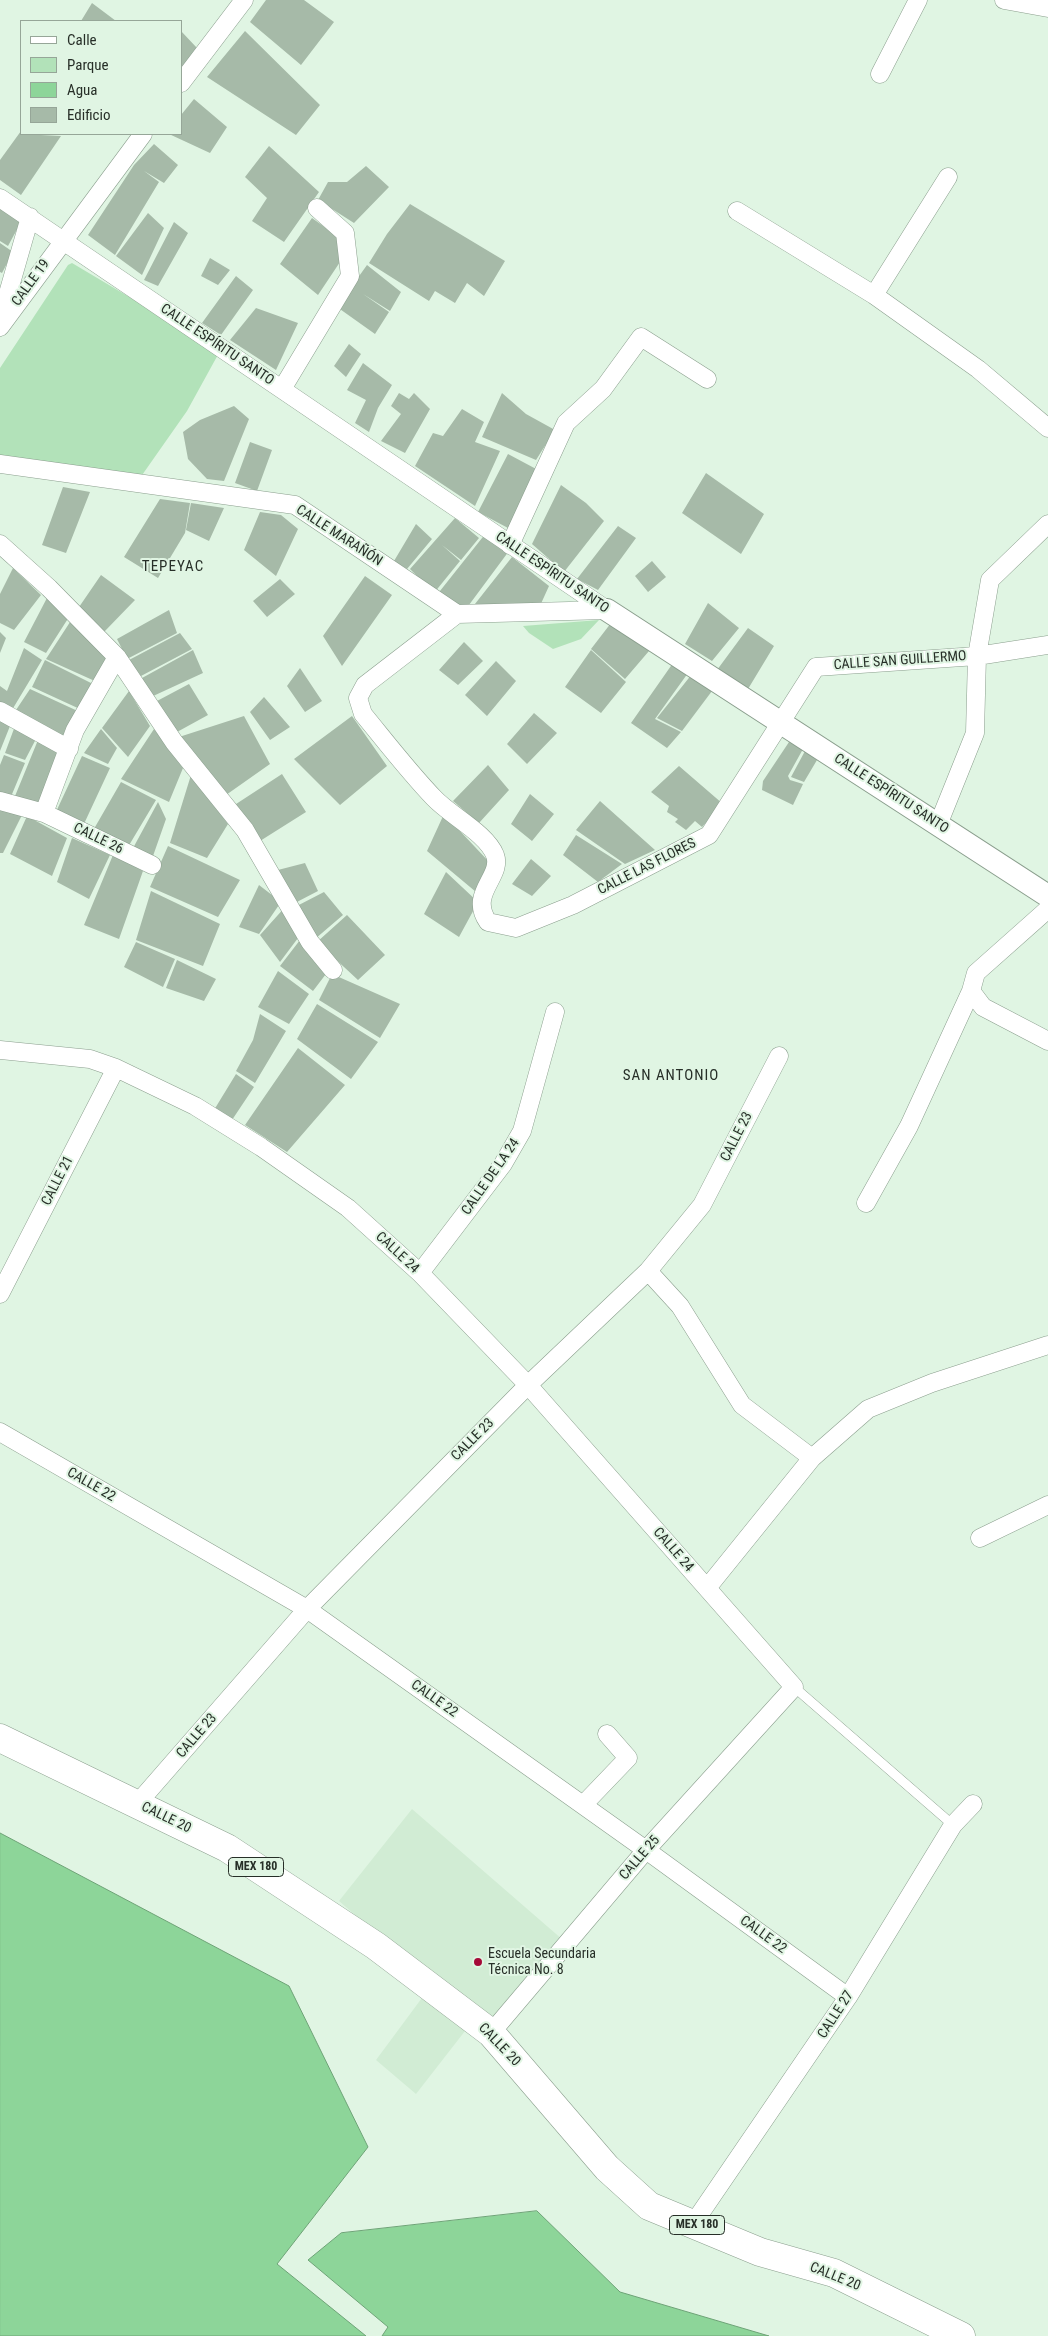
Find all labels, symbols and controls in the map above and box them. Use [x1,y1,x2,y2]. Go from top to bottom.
legend [20,20,182,135]
text: Calle [67,31,97,49]
text: Parque [67,56,109,74]
text: Agua [67,81,97,99]
text: Edificio [67,106,110,124]
street label: CALLE 19 [9,256,53,310]
street label: CALLE ESPÍRITU SANTO [157,301,277,389]
street label: CALLE MARAÑÓN [293,502,385,570]
street label: CALLE ESPÍRITU SANTO [492,529,612,617]
district label: TEPEYAC [141,558,205,576]
street label: CALLE SAN GUILLERMO [833,648,967,674]
street label: CALLE ESPÍRITU SANTO [830,751,952,837]
street label: CALLE 26 [70,820,126,858]
street label: CALLE LAS FLORES [595,835,699,899]
district label: SAN ANTONIO [621,1067,721,1085]
street label: CALLE 23 [717,1109,757,1165]
street label: CALLE DE LA 24 [458,1136,524,1218]
street label: CALLE 21 [38,1153,78,1209]
street label: CALLE 24 [372,1229,422,1277]
street label: CALLE 23 [448,1415,498,1465]
street label: CALLE 22 [64,1464,118,1506]
street label: CALLE 24 [649,1524,697,1576]
street label: CALLE 22 [407,1677,461,1721]
street label: CALLE 23 [173,1710,221,1762]
street label: CALLE 20 [138,1799,194,1837]
street label: CALLE 25 [616,1832,664,1884]
road number: MEX 180 [228,1858,284,1876]
street label: CALLE 22 [736,1913,790,1957]
place label: Escuela Secundaria Técnica No. 8 [488,1946,596,1978]
marker: Escuela Secundaria Técnica No. 8 [472,1956,484,1968]
street label: CALLE 27 [814,1988,858,2042]
street label: CALLE 20 [474,2020,524,2070]
road number: MEX 180 [670,2216,724,2234]
street label: CALLE 20 [807,2259,863,2295]

